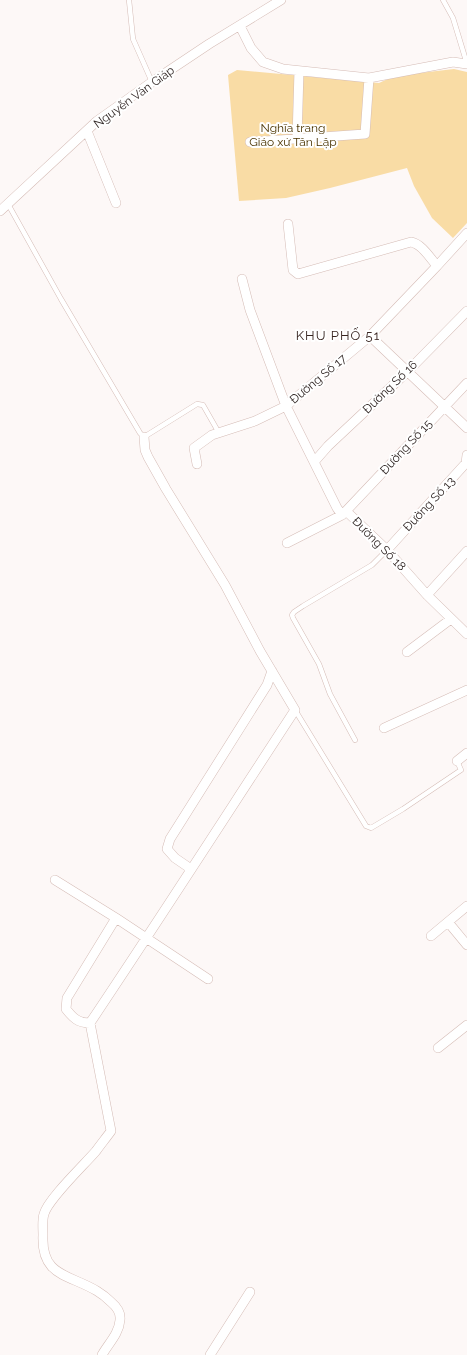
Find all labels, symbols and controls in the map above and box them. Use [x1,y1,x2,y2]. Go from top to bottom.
street label: Nguyễn Văn Giáp [91,63,177,131]
park label: Nghĩa trang Giáo xứ Tân Lập [249,121,337,149]
district label: KHU PHỐ 51 [296,327,380,343]
street label: Đường Số 17 [287,351,350,407]
street label: Đường Số 16 [360,358,420,416]
street label: Đường Số 15 [377,416,435,477]
street label: Đường Số 13 [400,474,458,534]
street label: Đường Số 18 [349,514,409,574]

